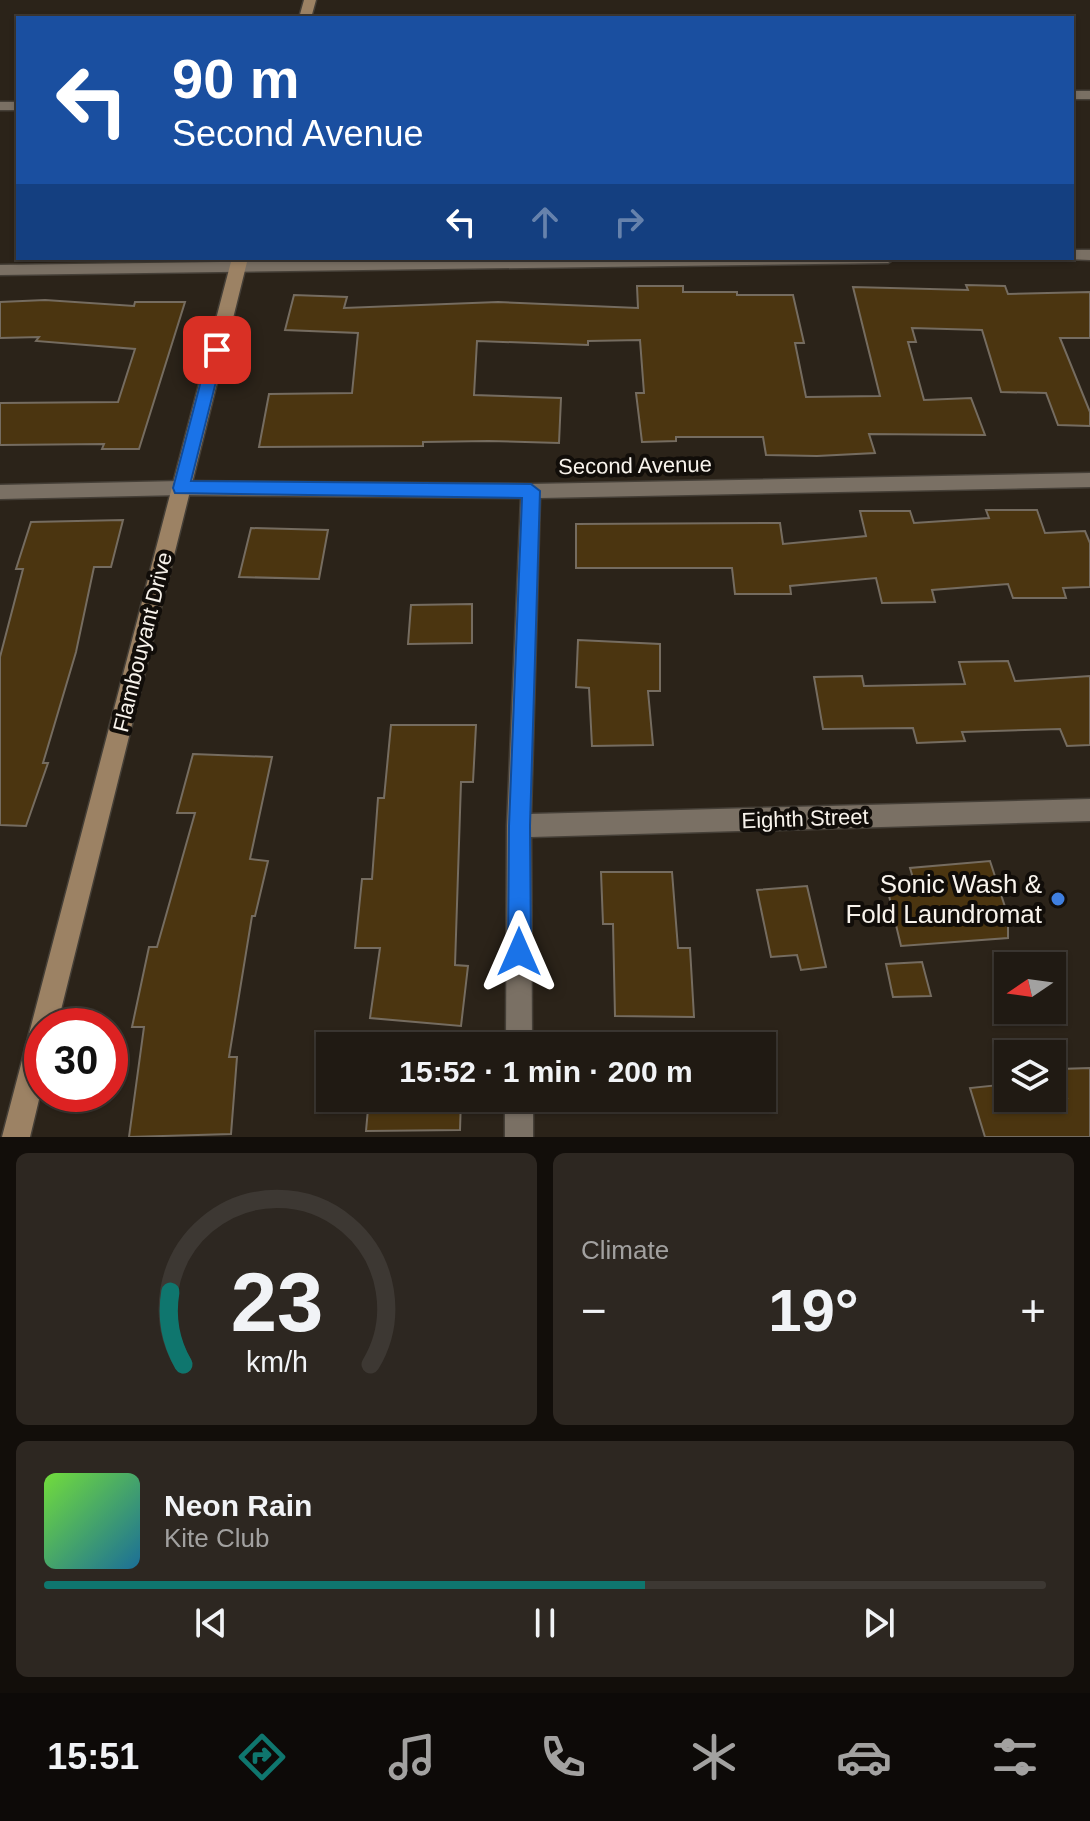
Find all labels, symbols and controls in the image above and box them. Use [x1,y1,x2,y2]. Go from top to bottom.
text: 90 m [172,47,300,110]
icon: left [40,48,144,152]
text: Second Avenue [172,113,424,154]
icon: left [439,200,483,244]
icon: ahead [523,200,567,244]
icon: right [607,200,651,244]
pin [183,316,251,384]
icon: arrive [195,328,239,372]
street label: Second Avenue [558,452,712,479]
street label: Flambouyant Drive [108,550,177,735]
street label: Eighth Street [741,804,869,833]
place label: Sonic Wash & Fold Laundromat [845,869,1043,929]
marker: Sonic Wash & Fold Laundromat [1049,890,1067,908]
position arrow [477,910,561,994]
north arrow [994,952,1066,1024]
map controls [994,952,1066,1112]
speed limit sign: 30 [24,1008,128,1112]
button: layers [994,1040,1066,1112]
text: 15:52 · 1 min · 200 m [399,1055,693,1088]
text: Climate [581,1235,669,1265]
text: 23 [230,1256,323,1349]
text: 19° [768,1277,859,1344]
text: − [581,1286,607,1335]
text: + [1020,1286,1046,1335]
text: km/h [246,1346,307,1378]
text: Neon Rain [164,1489,312,1522]
text: Kite Club [164,1523,270,1553]
icon: previous [189,1601,233,1645]
icon: pause [523,1601,567,1645]
icon: next [857,1601,901,1645]
icon: directions [234,1729,290,1785]
icon: music [384,1729,440,1785]
icon: phone [535,1729,591,1785]
icon: climate [686,1729,742,1785]
icon: car [836,1729,892,1785]
icon: filters [987,1729,1043,1785]
text: 15:51 [47,1736,139,1777]

